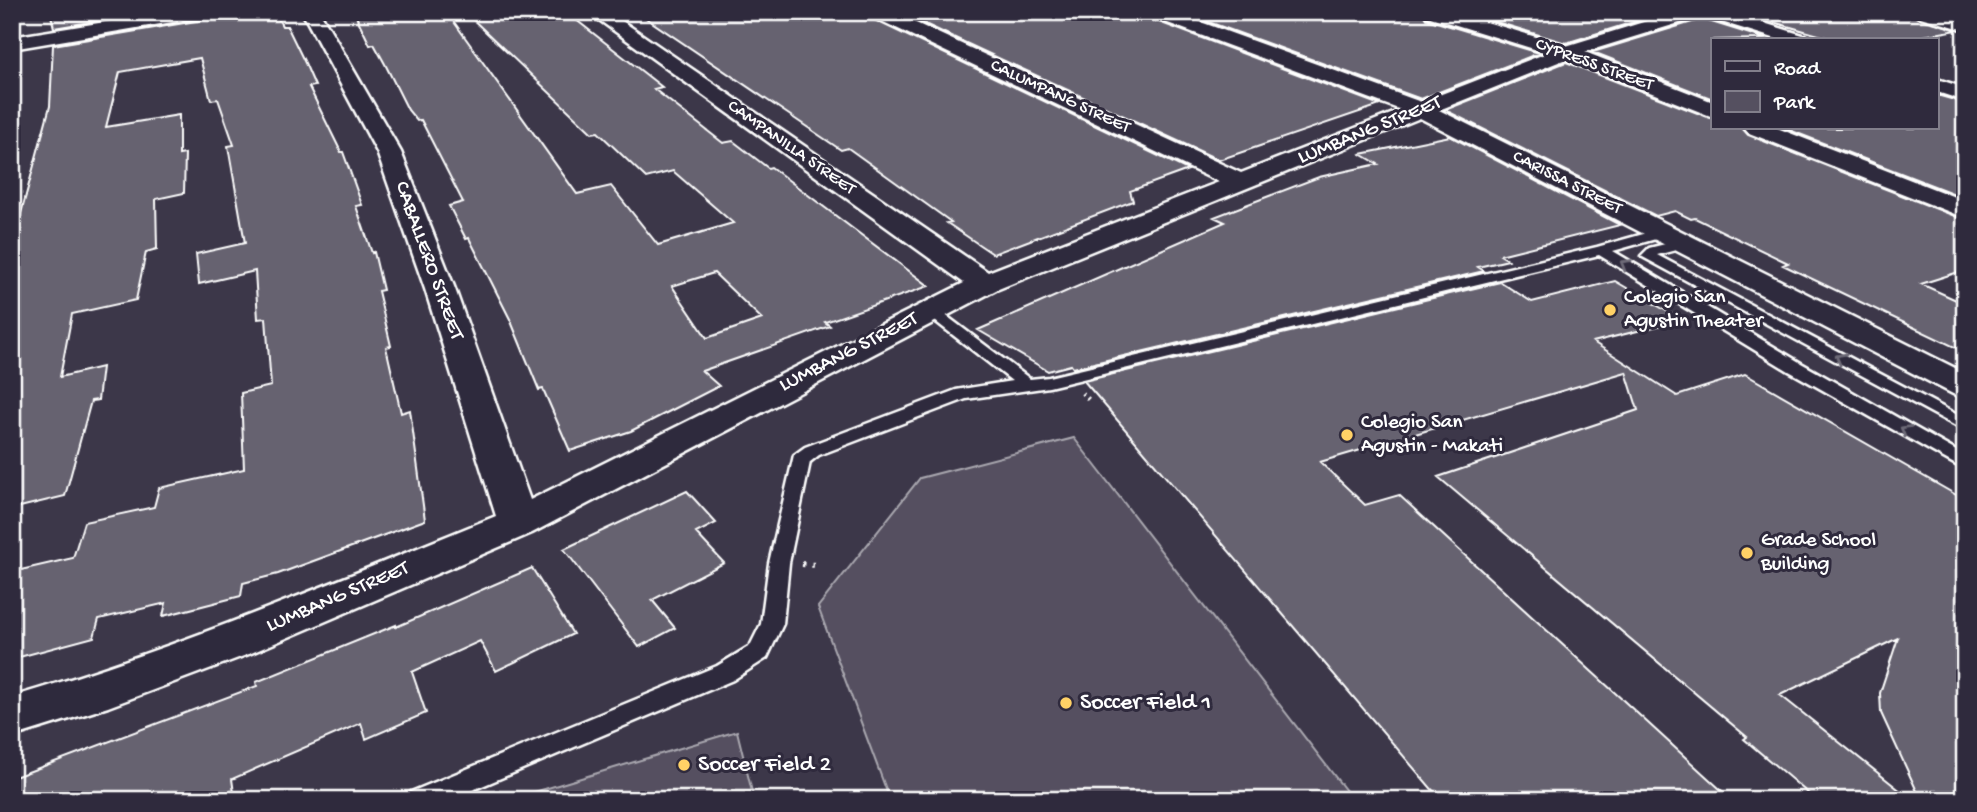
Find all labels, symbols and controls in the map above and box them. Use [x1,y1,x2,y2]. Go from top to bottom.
street label: CYPRESS STREET [1532,34,1657,96]
legend [1711,38,1938,130]
street label: CALUMPANG STREET [987,55,1134,139]
text: Road [1774,58,1822,83]
street label: LUMBANG STREET [1295,91,1446,171]
text: Park [1773,92,1817,117]
street label: CAMPANILLA STREET [723,96,860,201]
street label: CARISSA STREET [1509,146,1626,220]
street label: CABALLERO STREET [388,178,469,345]
one-way arrow [1620,260,1633,273]
place label: Colegio San Agustin Theater [1624,286,1764,335]
marker: Colegio San Agustin Theater [1602,302,1618,318]
street label: LUMBANG STREET [775,307,923,399]
one-way arrow [1835,353,1847,367]
place label: Colegio San Agustin - Makati [1361,411,1503,460]
one-way arrow [1900,425,1913,438]
marker: Colegio San Agustin - Makati [1339,427,1355,443]
place label: Grade School Building [1760,529,1876,578]
marker: Grade School Building [1739,545,1755,561]
street label: LUMBANG STREET [263,556,414,639]
place label: Soccer Field 1 [1080,689,1211,718]
marker: Soccer Field 1 [1058,695,1074,711]
place label: Soccer Field 2 [698,751,831,780]
marker: Soccer Field 2 [676,757,692,773]

